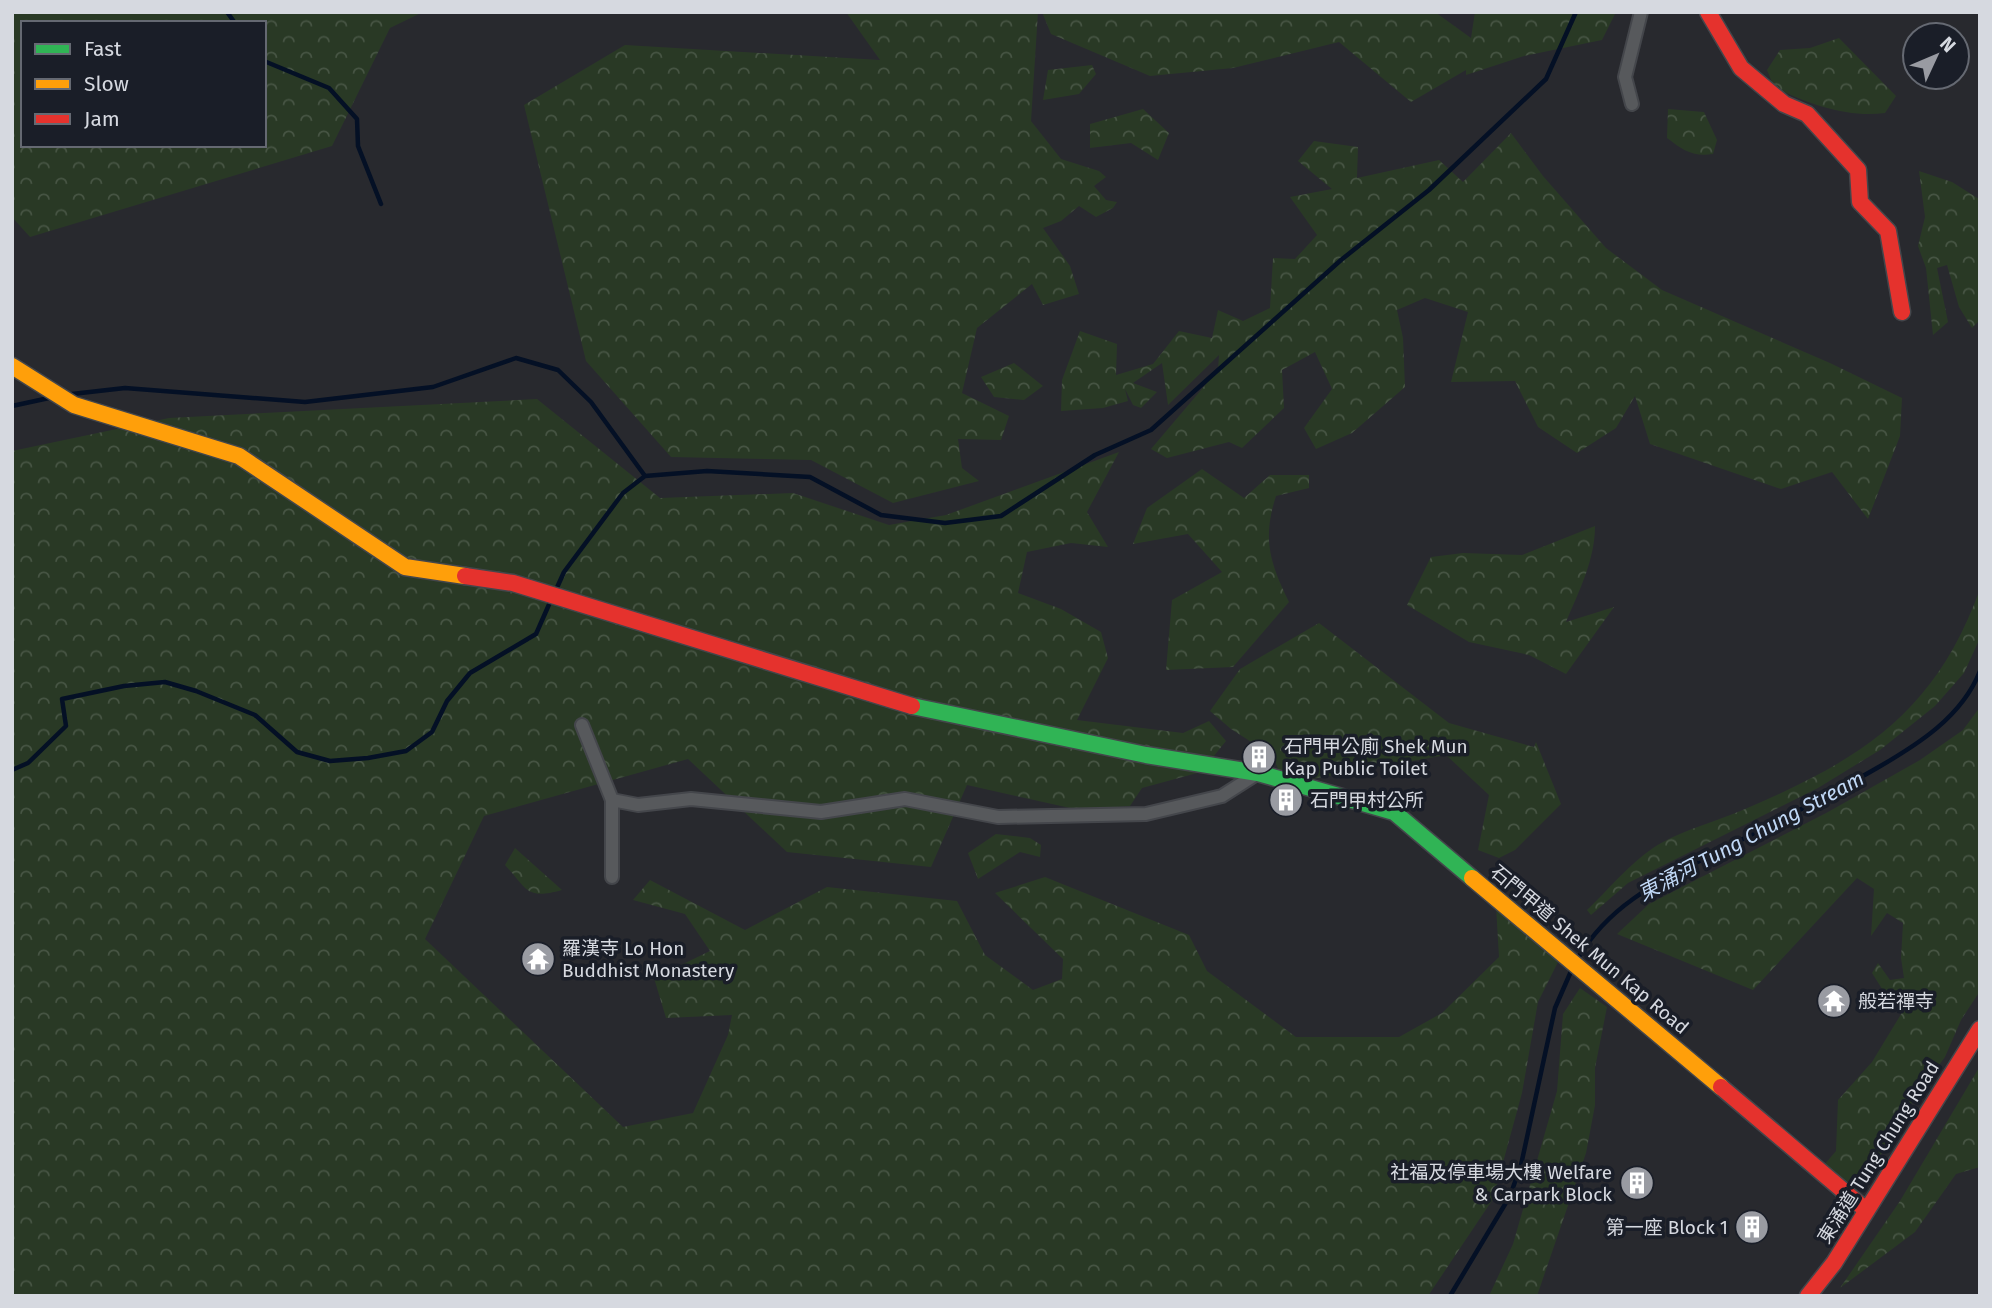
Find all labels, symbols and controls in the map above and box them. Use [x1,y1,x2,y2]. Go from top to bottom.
legend [21,21,266,147]
north arrow [1901,21,1971,91]
text: N [1935,32,1961,57]
text: Fast [84,36,122,62]
text: Slow [84,71,129,97]
text: Jam [84,106,120,132]
place label: 石門甲公廁 Shek Mun Kap Public Toilet [1284,735,1468,780]
building icon: 石門甲公廁 Shek Mun Kap Public Toilet [1240,738,1278,776]
water label: 東涌河 Tung Chung Stream [1633,765,1869,907]
building icon: 石門甲村公所 [1267,781,1305,819]
place label: 石門甲村公所 [1310,789,1424,812]
street label: 石門甲道 Shek Mun Kap Road [1486,860,1693,1039]
place label: 羅漢寺 Lo Hon Buddhist Monastery [562,937,735,982]
temple icon: 羅漢寺 Lo Hon Buddhist Monastery [519,940,557,978]
temple icon: 般若禪寺 [1815,982,1853,1020]
place label: 般若禪寺 [1858,990,1934,1013]
street label: 東涌道 Tung Chung Road [1813,1057,1944,1248]
place label: 社福及停車場大樓 Welfare & Carpark Block [1390,1161,1612,1206]
building icon: 社福及停車場大樓 Welfare & Carpark Block [1618,1164,1656,1202]
building icon: 第一座 Block 1 [1733,1208,1771,1246]
place label: 第一座 Block 1 [1606,1216,1728,1239]

